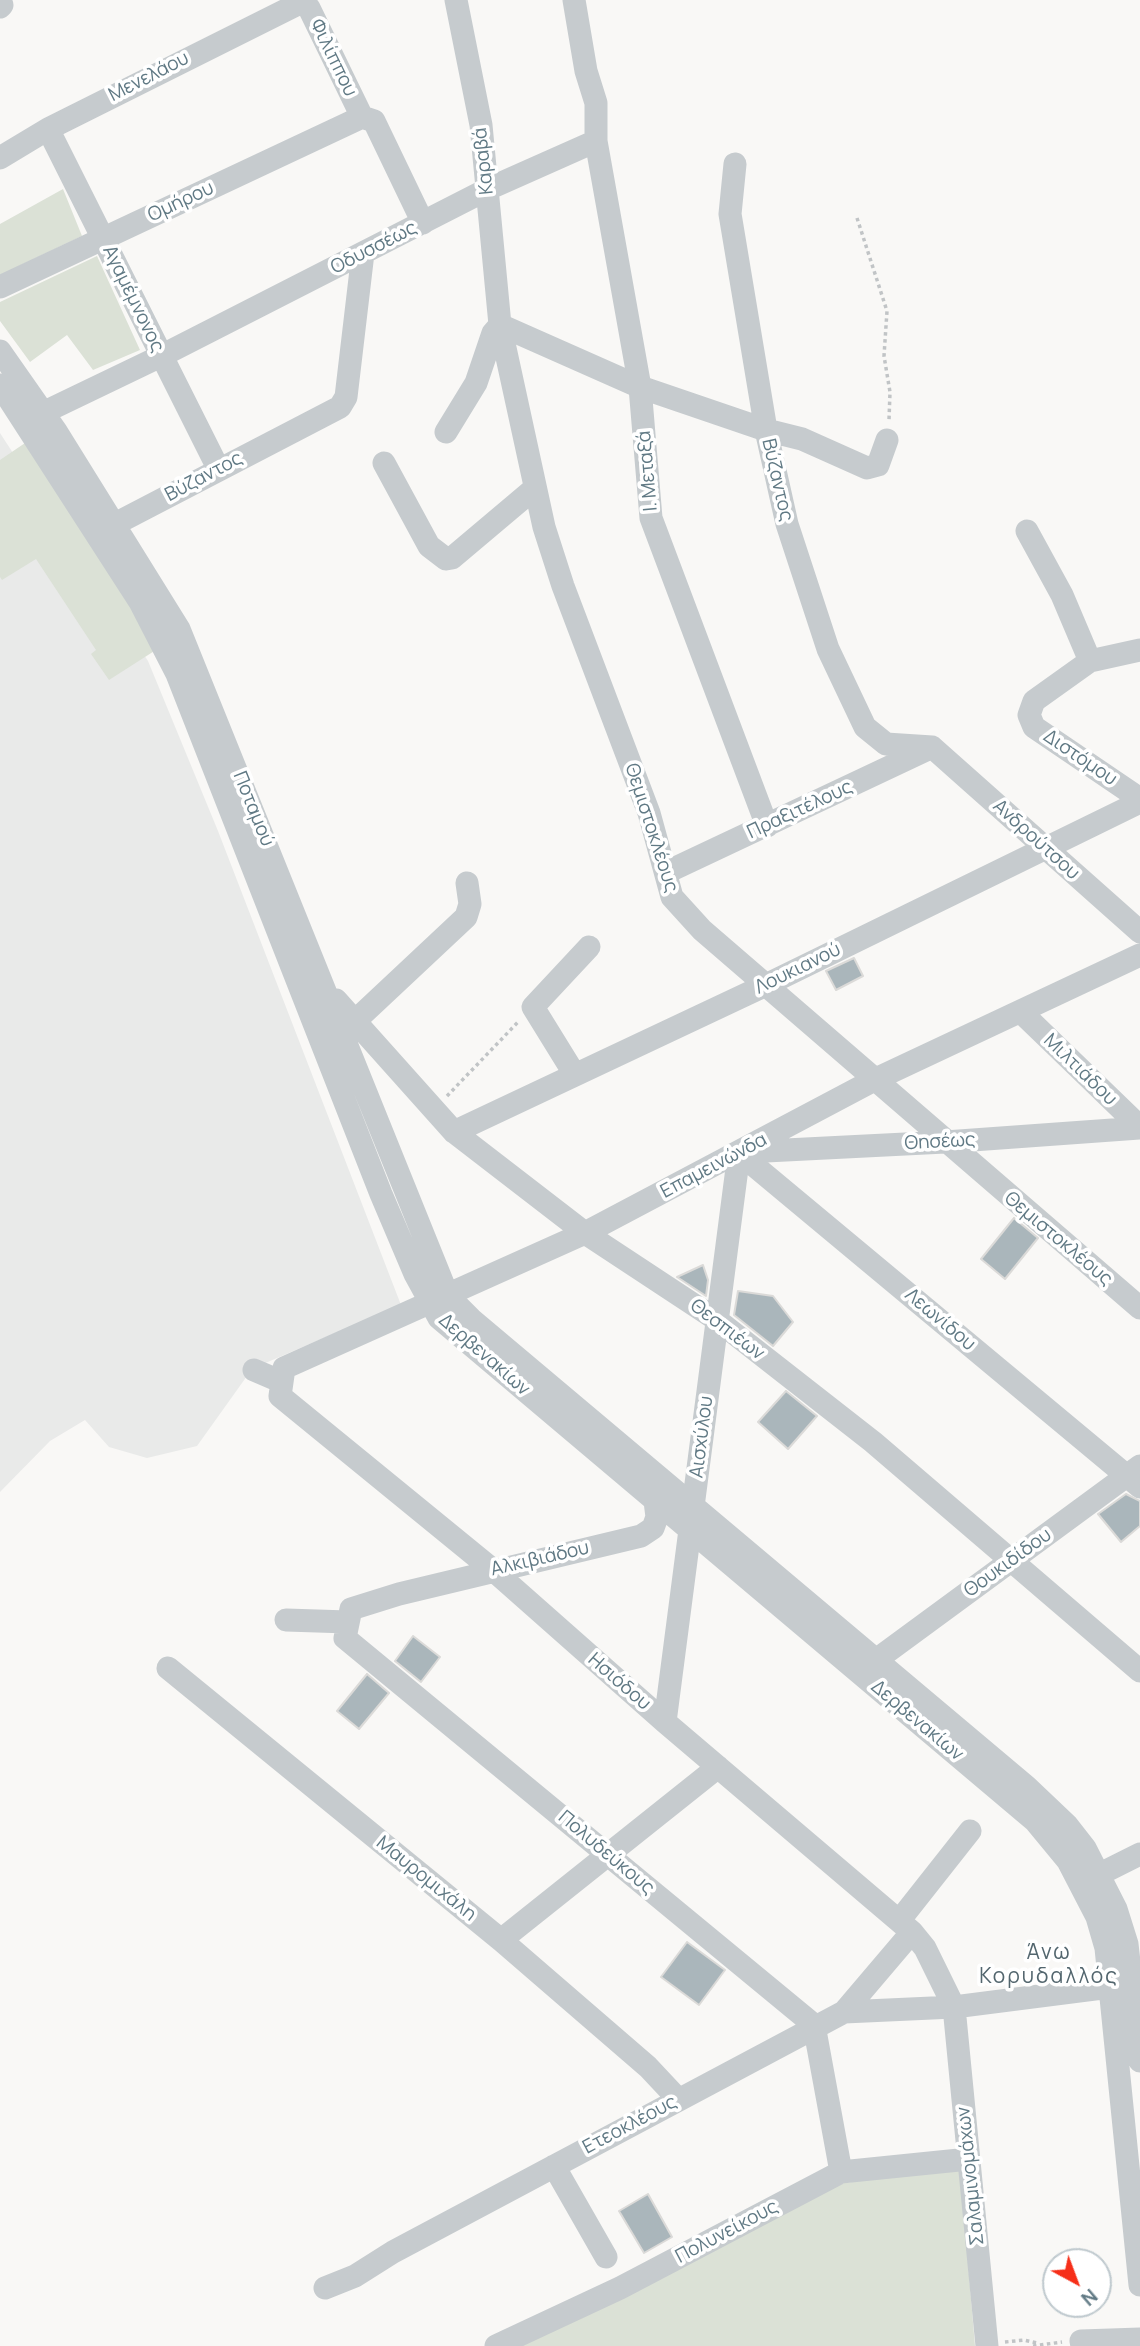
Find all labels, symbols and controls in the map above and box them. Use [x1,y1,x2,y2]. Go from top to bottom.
street label: Φιλίππου [305,16,361,100]
street label: Μενελάου [105,47,193,107]
street label: Καραβά [469,126,499,196]
street label: Ομήρου [144,177,218,227]
street label: Οδυσσέως [327,217,421,279]
street label: Αγαμέμνονος [97,242,169,356]
street label: Ι. Μεταξά [633,430,663,512]
street label: Βύζαντος [756,436,798,524]
street label: Βύζαντος [161,447,247,507]
street label: Διστόμου [1039,725,1121,791]
street label: Θεμιστοκλέους [619,761,683,895]
street label: Ποταμού [228,768,278,850]
street label: Πραξιτέλους [744,776,856,844]
street label: Ανδρούτσου [988,795,1084,885]
street label: Λουκιανού [751,938,845,1000]
street label: Μιλτιάδου [1039,1029,1121,1111]
street label: Επαμεινώνδα [657,1128,771,1204]
street label: Θησέως [904,1129,976,1155]
street label: Θεμιστοκλέους [999,1187,1117,1291]
street label: Λεωνίδου [900,1284,980,1356]
street label: Θεσπιέων [685,1295,769,1365]
street label: Δερβενακίων [434,1309,534,1401]
street label: Αισχύλου [686,1395,718,1479]
street label: Θουκιδίδου [960,1524,1056,1602]
street label: Αλκιβιάδου [489,1537,591,1581]
street label: Ησιόδου [583,1649,655,1715]
street label: Δερβενακίων [866,1676,968,1766]
street label: Πολυδεύκους [553,1806,659,1900]
street label: Μαυρομιχάλη [371,1832,481,1926]
district label: Άνω Κορυδαλλός [980,1940,1118,1990]
street label: Ετεοκλέους [579,2091,681,2159]
street label: Σαλαμινομάχων [952,2105,990,2247]
street label: Πολυνείκους [672,2195,782,2269]
north arrow [1042,2248,1112,2318]
text: N [1076,2283,1103,2312]

